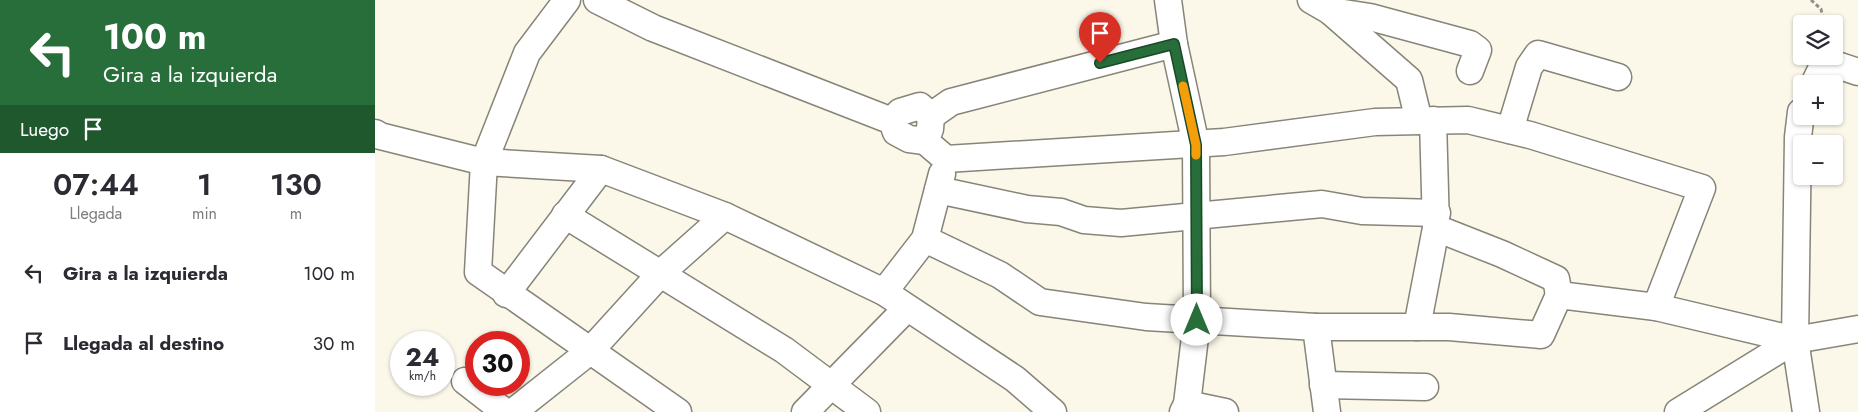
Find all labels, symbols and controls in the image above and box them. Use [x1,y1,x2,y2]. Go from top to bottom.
text: 100 m [103,12,206,62]
pin [1079,12,1121,63]
map controls [1793,15,1843,185]
button: layers [1793,15,1843,65]
icon: arrive [1086,19,1114,47]
icon: left [20,20,85,85]
text: Gira a la izquierda [103,58,277,90]
button: + [1793,75,1843,125]
icon: arrive [79,115,107,143]
text: Luego [20,116,69,143]
button: − [1793,135,1843,185]
text: 07:44 [53,163,139,206]
text: 1 [197,163,212,206]
text: 130 [270,163,322,206]
text: Llegada [70,202,122,225]
text: min [192,202,217,225]
text: m [290,202,302,225]
icon: left [20,259,48,287]
text: Gira a la izquierda [63,260,228,287]
text: 100 m [303,260,355,287]
position arrow [1170,293,1222,345]
icon: arrive [20,329,48,357]
text: Llegada al destino [63,330,224,357]
text: 30 m [313,330,355,357]
speed limit sign: 30 [465,331,530,396]
text: 24 [406,339,439,375]
text: km/h [409,367,436,385]

